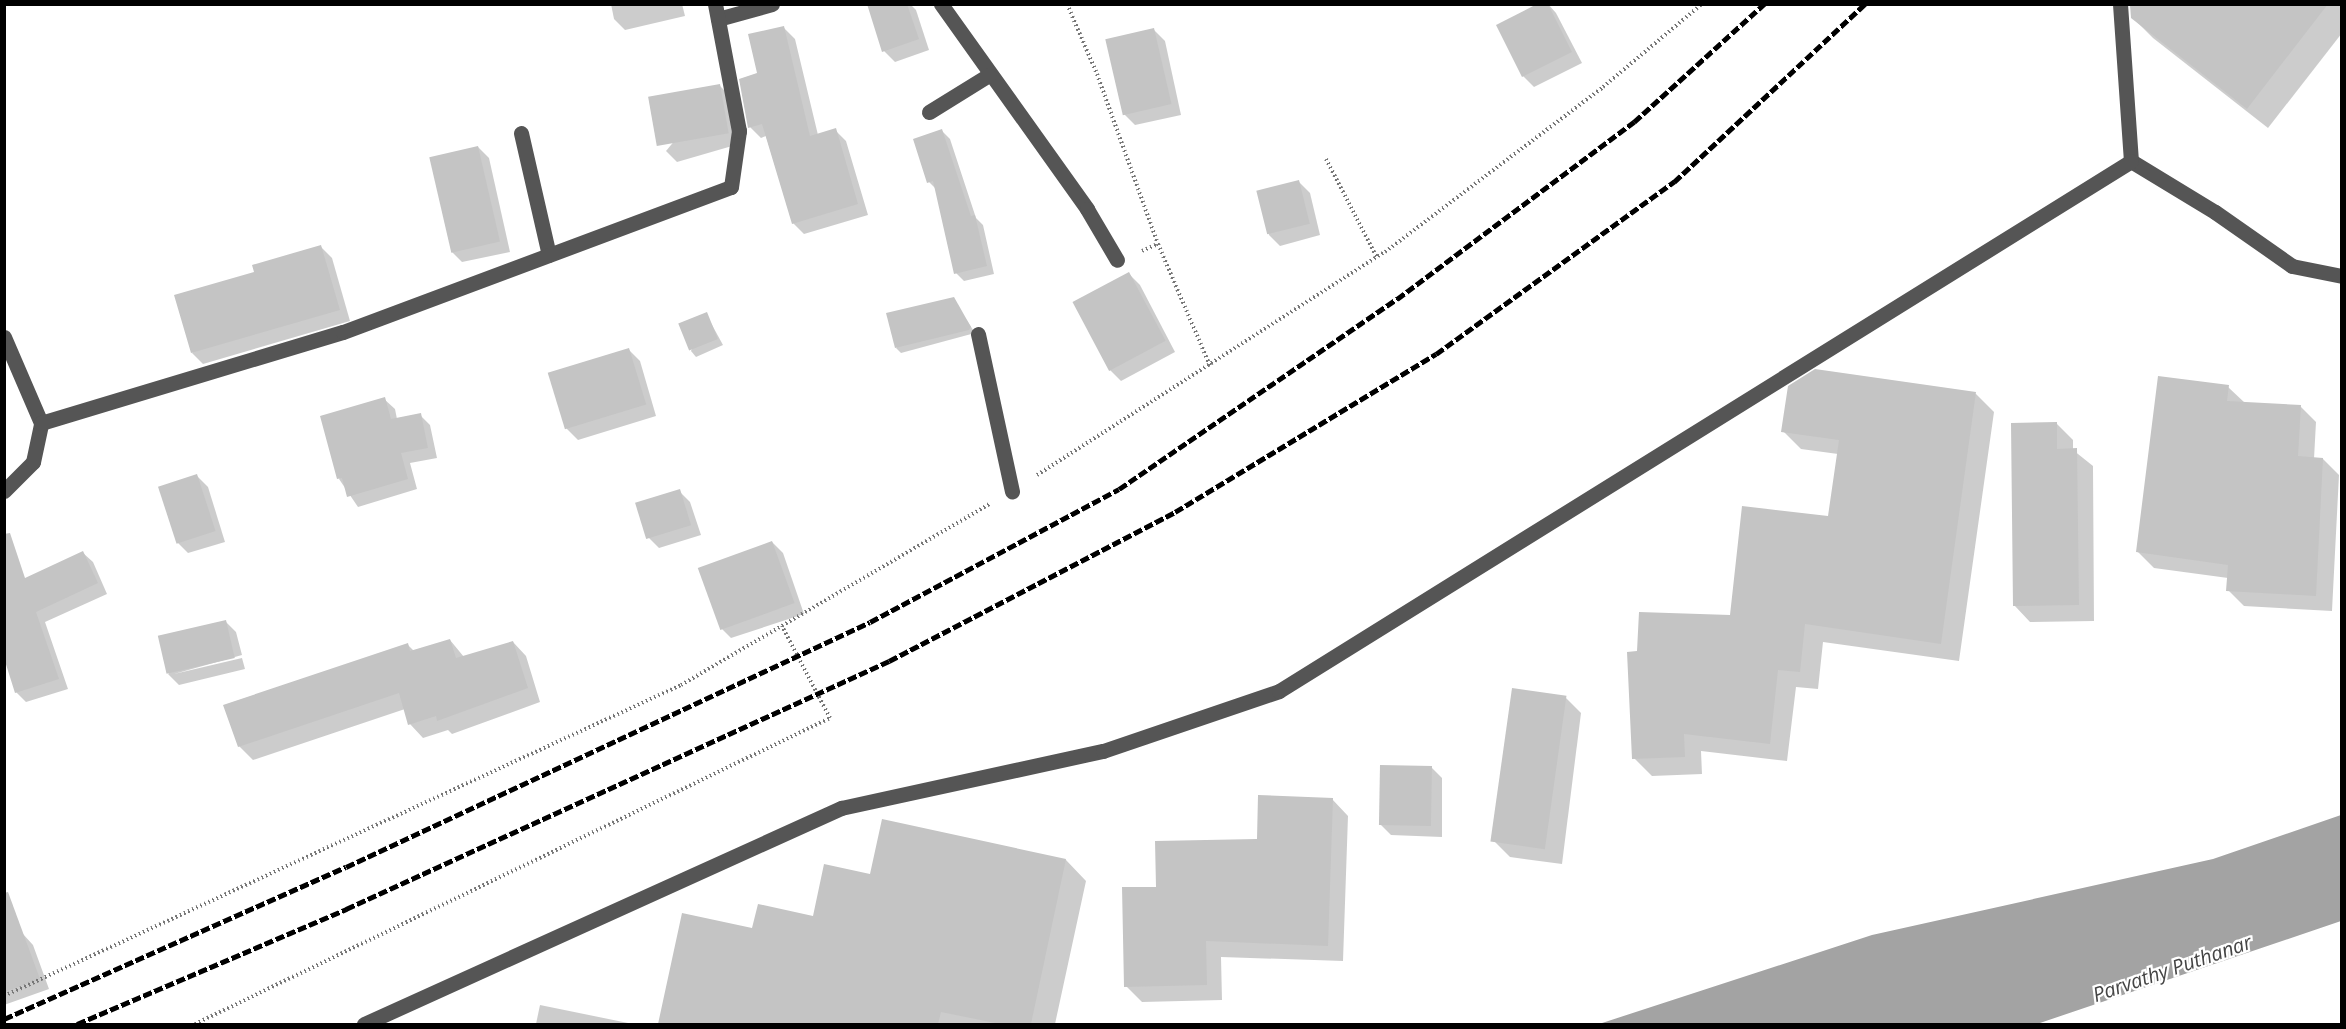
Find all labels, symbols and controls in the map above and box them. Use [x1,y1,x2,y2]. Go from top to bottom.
water label: Parvathy Puthanar [2089,930,2255,1006]

